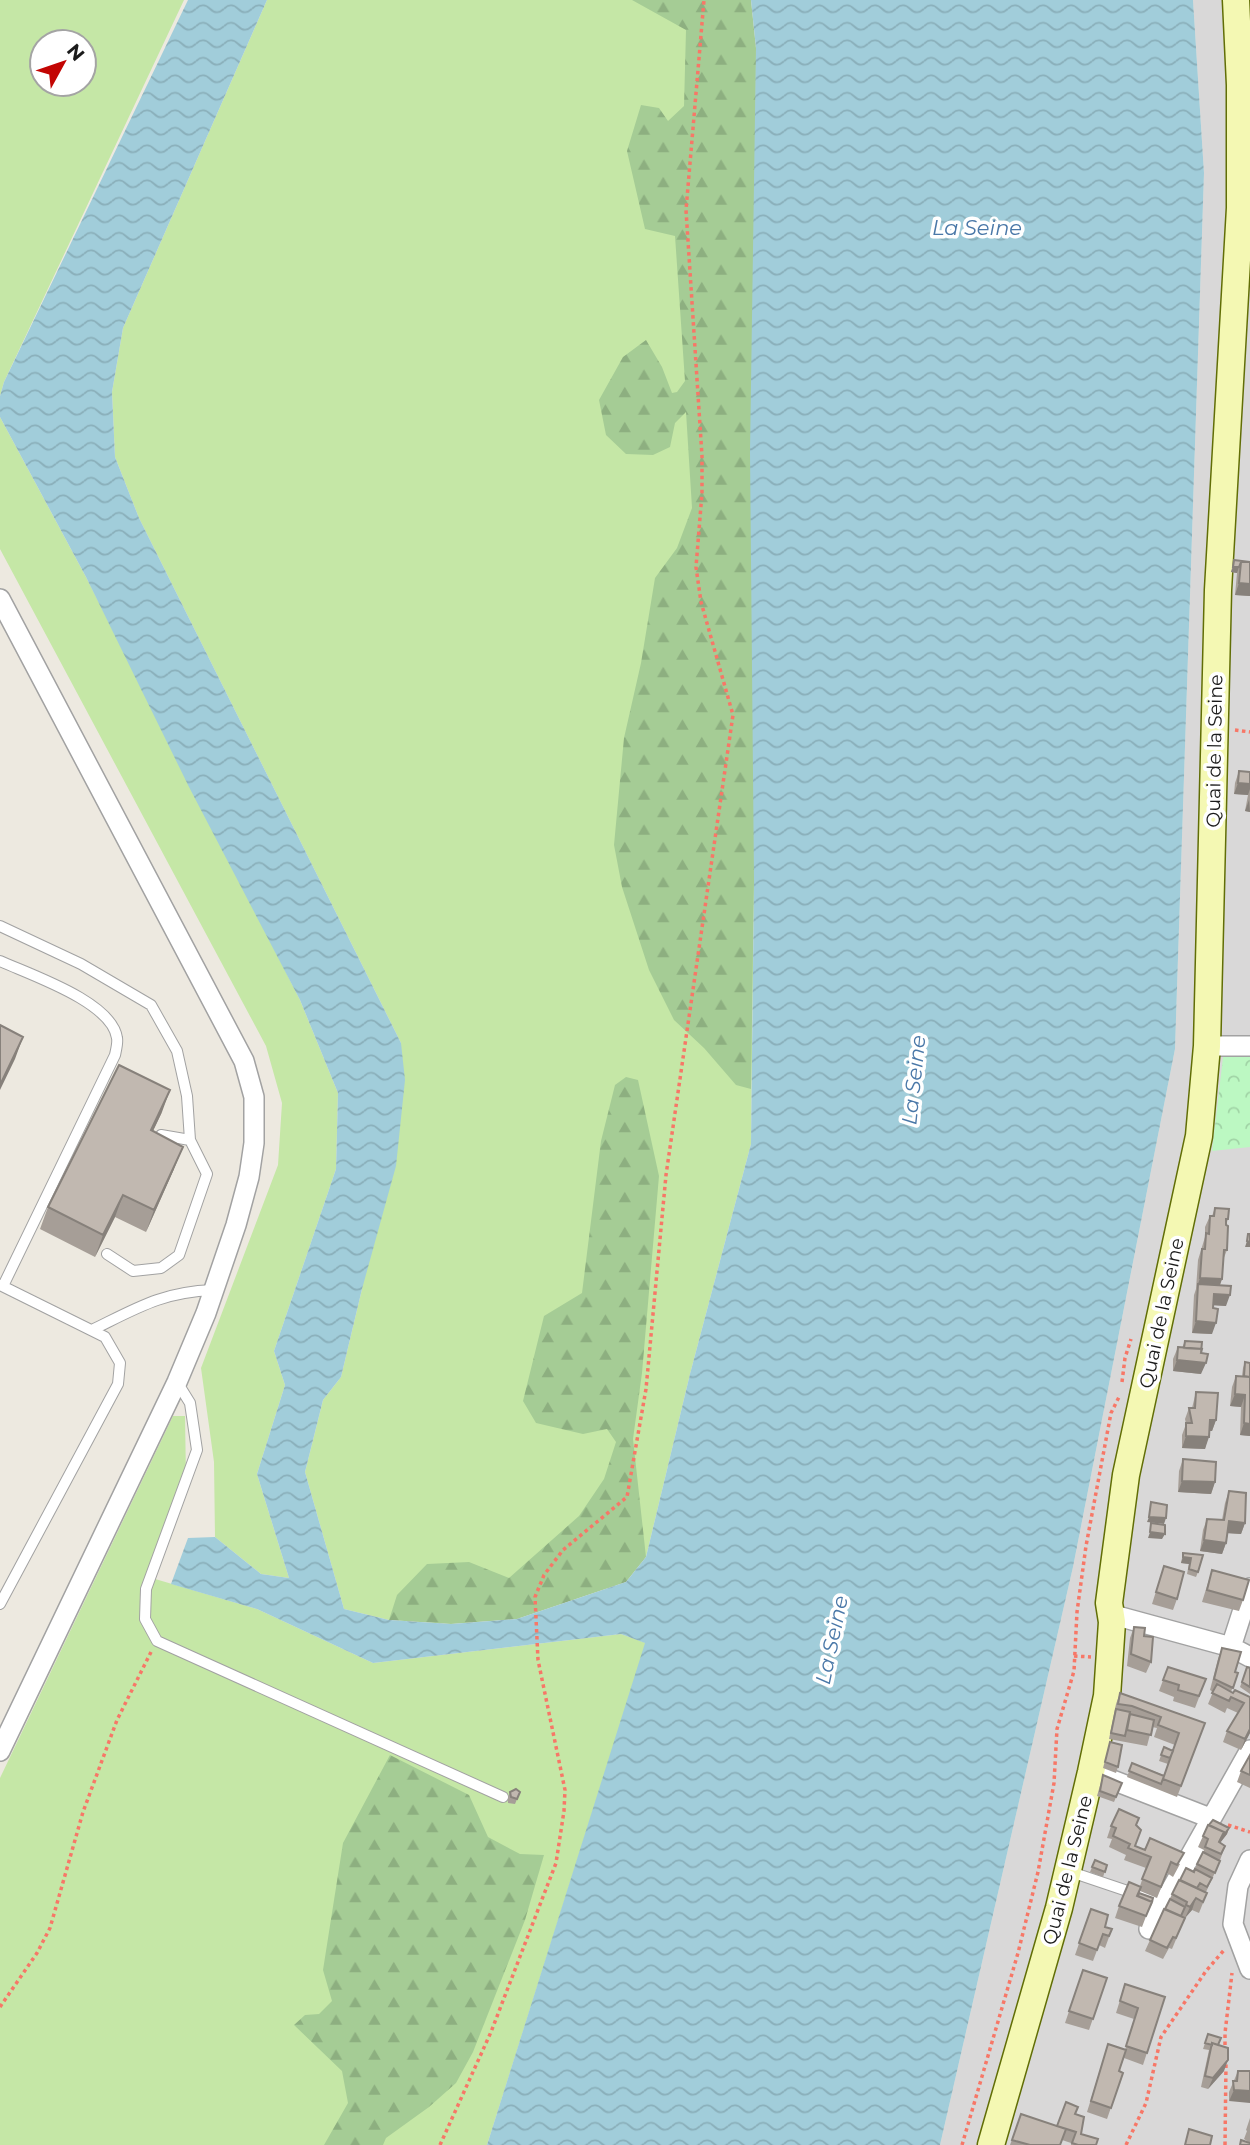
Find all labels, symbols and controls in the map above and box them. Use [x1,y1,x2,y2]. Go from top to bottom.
north arrow [28,28,98,98]
text: N [62,39,89,66]
water label: La Seine [932,215,1022,240]
street label: Quai de la Seine [1202,674,1227,828]
water label: La Seine [896,1034,931,1126]
street label: Quai de la Seine [1134,1236,1189,1390]
water label: La Seine [810,1593,853,1687]
street label: Quai de la Seine [1038,1793,1097,1947]

